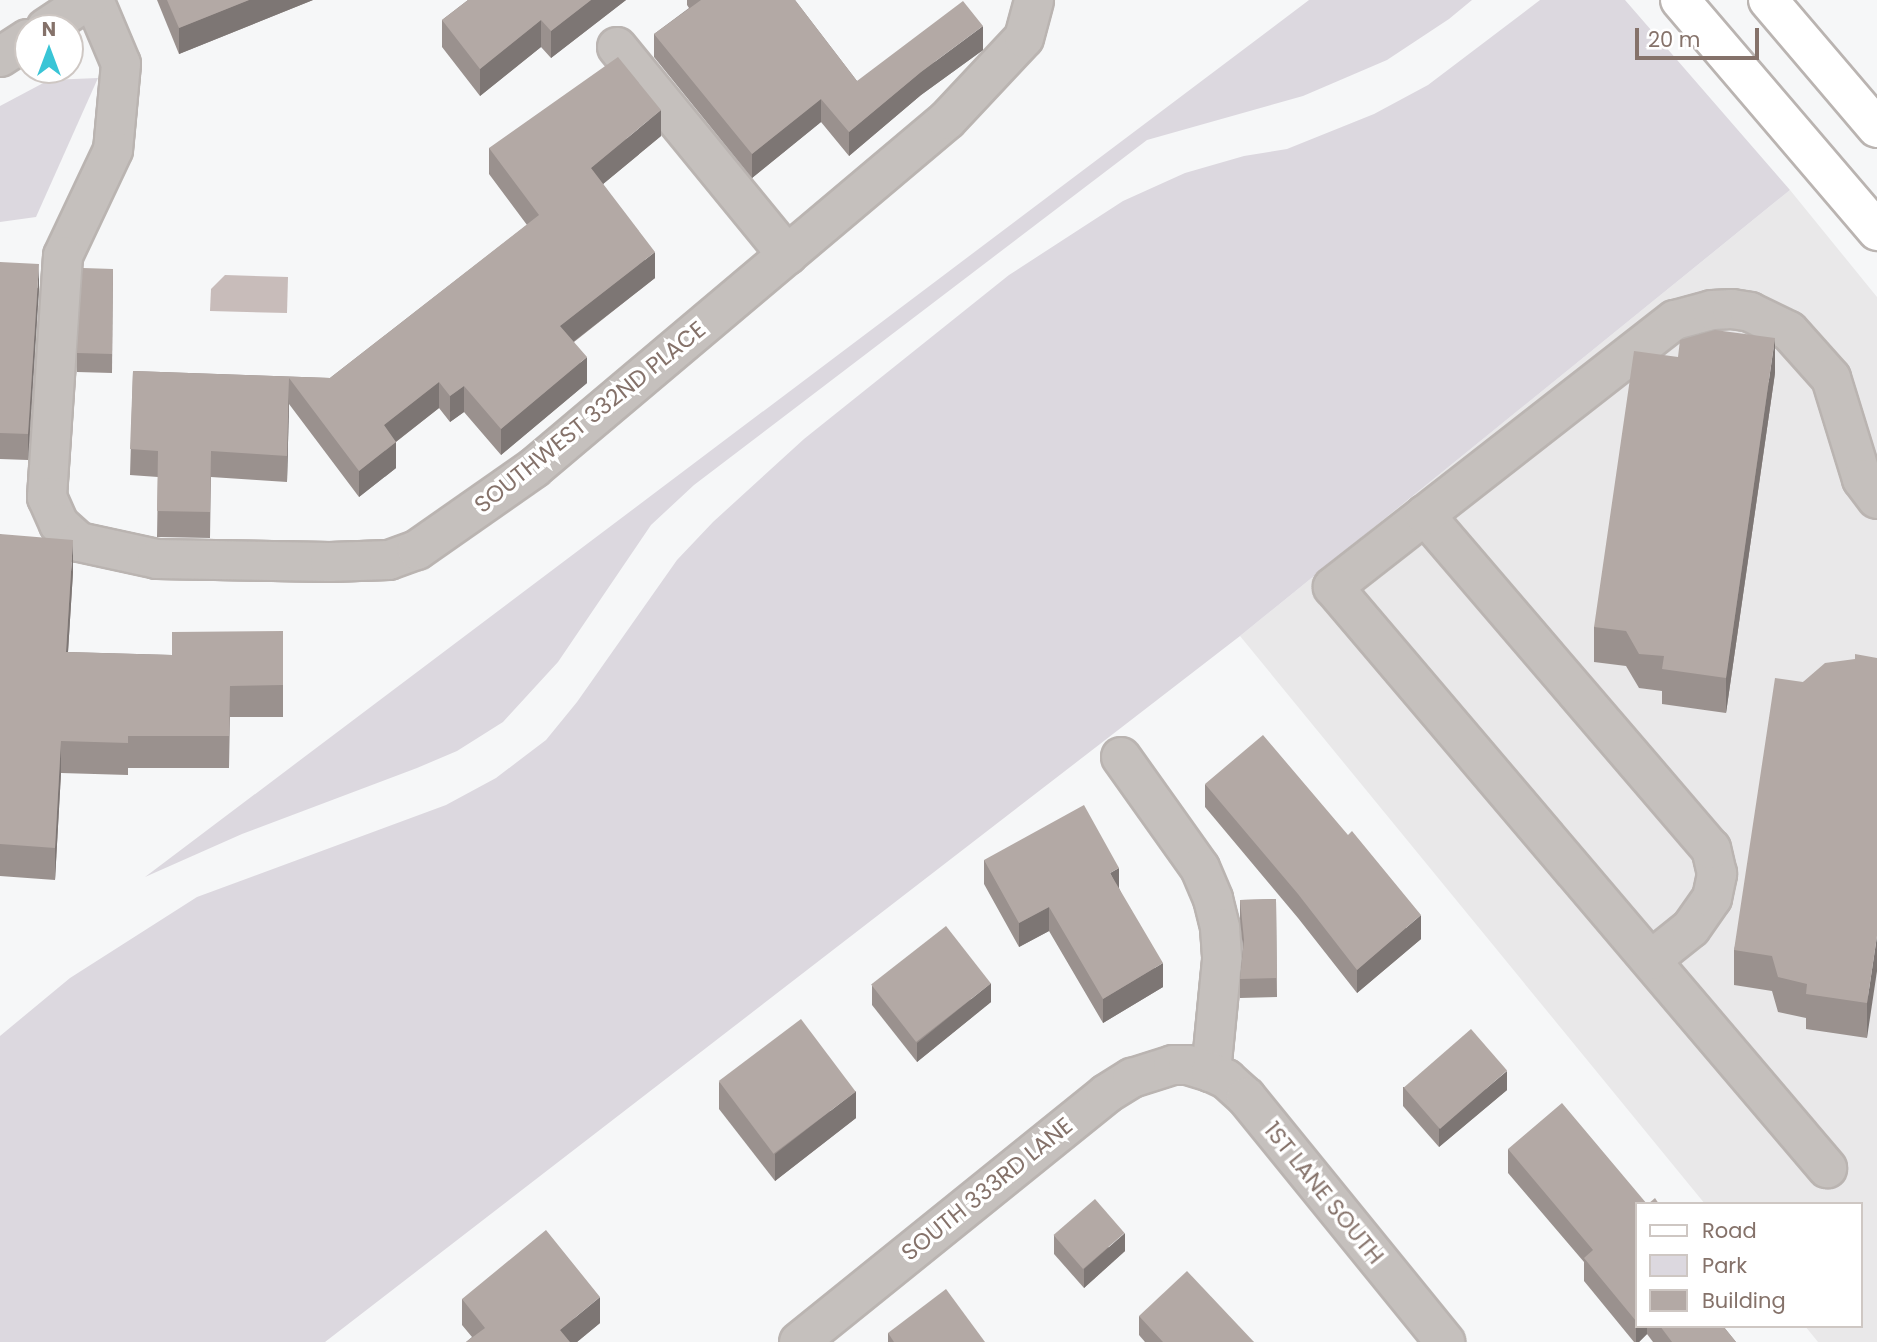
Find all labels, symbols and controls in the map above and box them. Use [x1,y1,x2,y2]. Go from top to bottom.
north arrow [14,14,84,84]
scale bar [1639,14,1763,58]
text: N [42,16,56,43]
text: 20 m [1648,25,1701,54]
street label: SOUTHWEST 332ND PLACE [469,315,711,519]
street label: SOUTH 333RD LANE [896,1112,1078,1266]
street label: 1ST LANE SOUTH [1258,1117,1390,1269]
legend [1636,1202,1863,1328]
text: Road [1702,1216,1757,1245]
text: Park [1702,1251,1747,1280]
text: Building [1702,1286,1786,1315]

